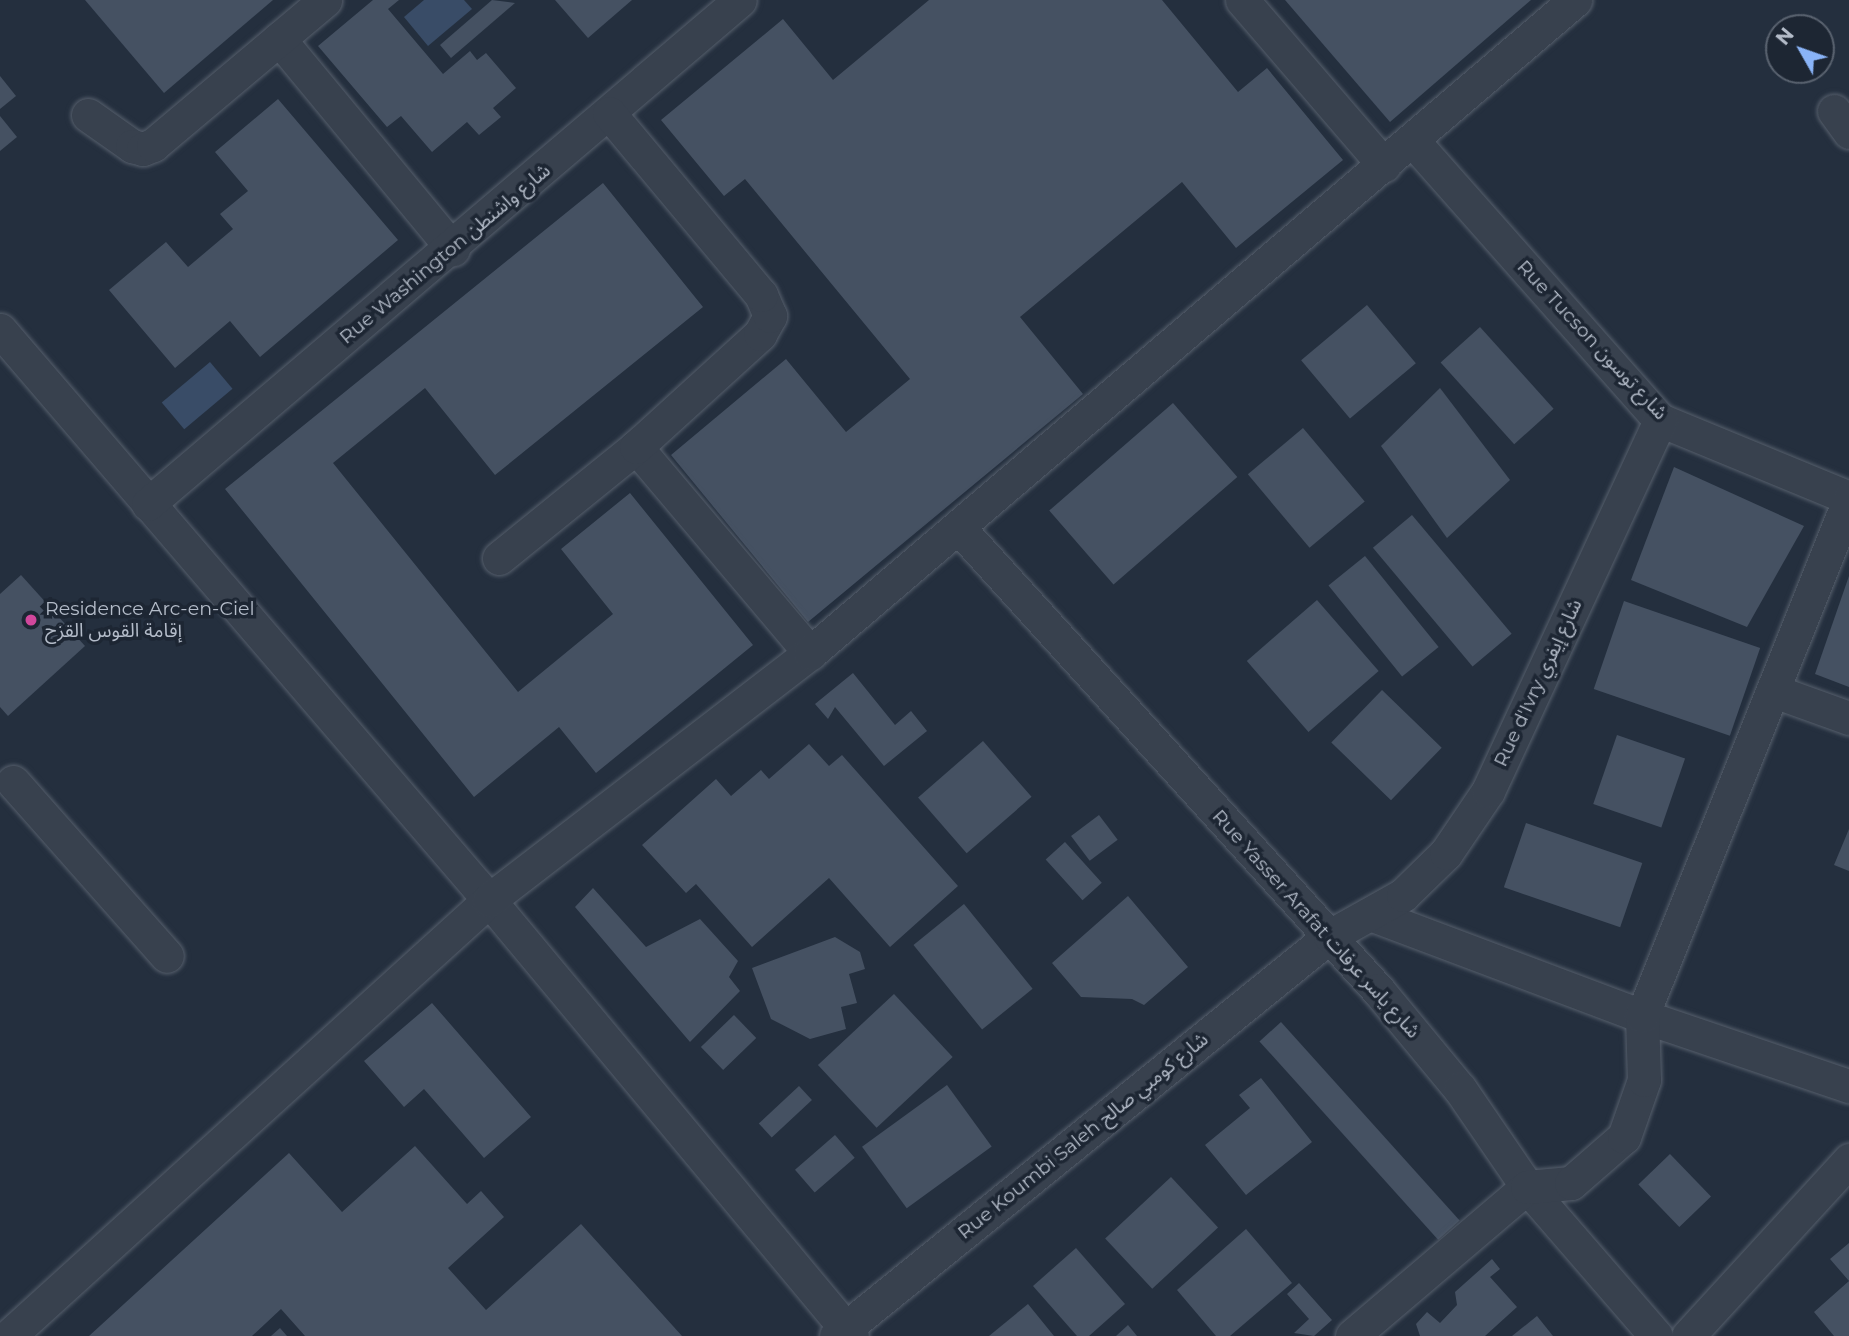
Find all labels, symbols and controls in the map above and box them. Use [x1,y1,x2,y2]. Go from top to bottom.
north arrow [1765,14,1835,84]
text: N [1771,23,1799,50]
street label: Rue Washington شارع واشنطن [335,159,555,349]
street label: Rue Tucson شارع توسون [1512,256,1672,424]
street label: Rue d'Ivry شارع إيفري [1489,596,1587,770]
place label: Residence Arc-en-Ciel إقامة القوس القزح [45,598,255,642]
marker: Residence Arc-en-Ciel إقامة القوس القزح [23,612,39,628]
street label: Rue Yasser Arafat شارع ياسر عرفات [1207,805,1425,1043]
street label: Rue Koumbi Saleh شارع كومبي صالح [953,1028,1213,1244]

